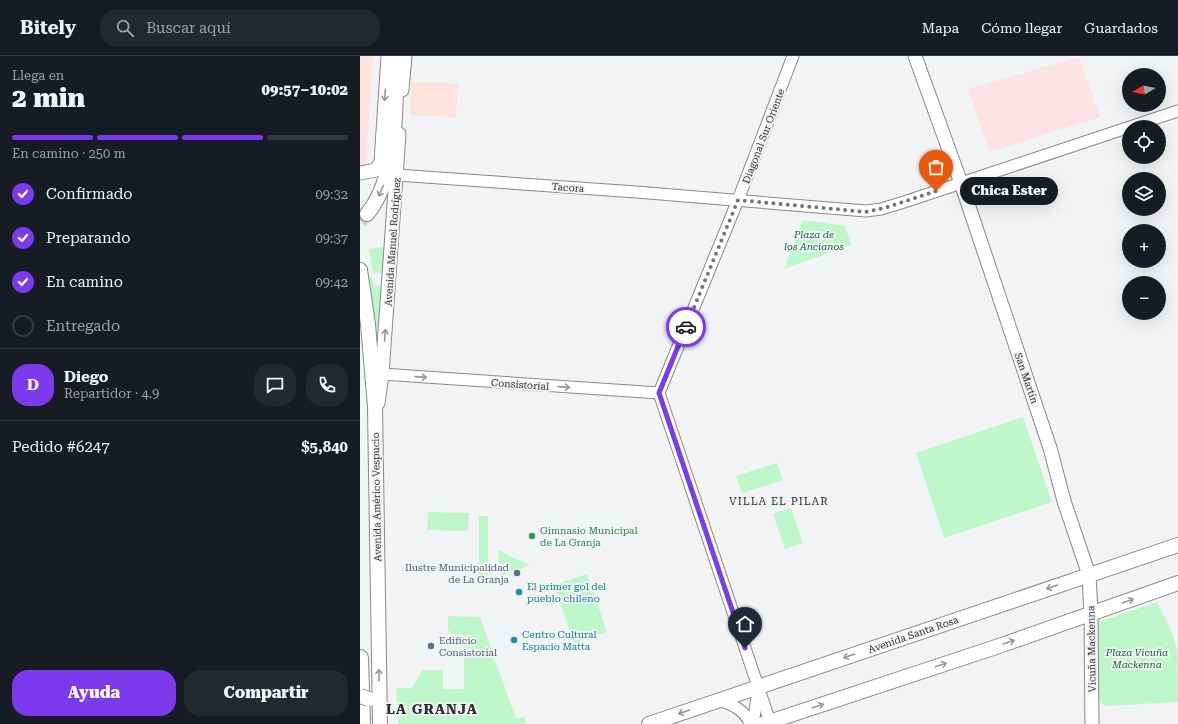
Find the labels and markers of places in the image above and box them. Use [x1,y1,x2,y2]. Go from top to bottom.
pin [919,150,953,191]
callout: Chica Ester [960,177,1058,205]
place label: Gimnasio Municipal de La Granja [540,525,638,548]
marker: Gimnasio Municipal de La Granja [527,531,537,541]
place label: Ilustre Municipalidad de La Granja [405,562,510,585]
marker: Ilustre Municipalidad de La Granja [512,568,522,578]
place label: El primer gol del pueblo chileno [527,581,606,604]
marker: El primer gol del pueblo chileno [514,587,524,597]
pin [728,607,762,648]
place label: Centro Cultural Espacio Matta [522,629,597,652]
place label: Edificio Consistorial [439,635,497,658]
marker: Centro Cultural Espacio Matta [509,635,519,645]
marker: Edificio Consistorial [426,641,436,651]

